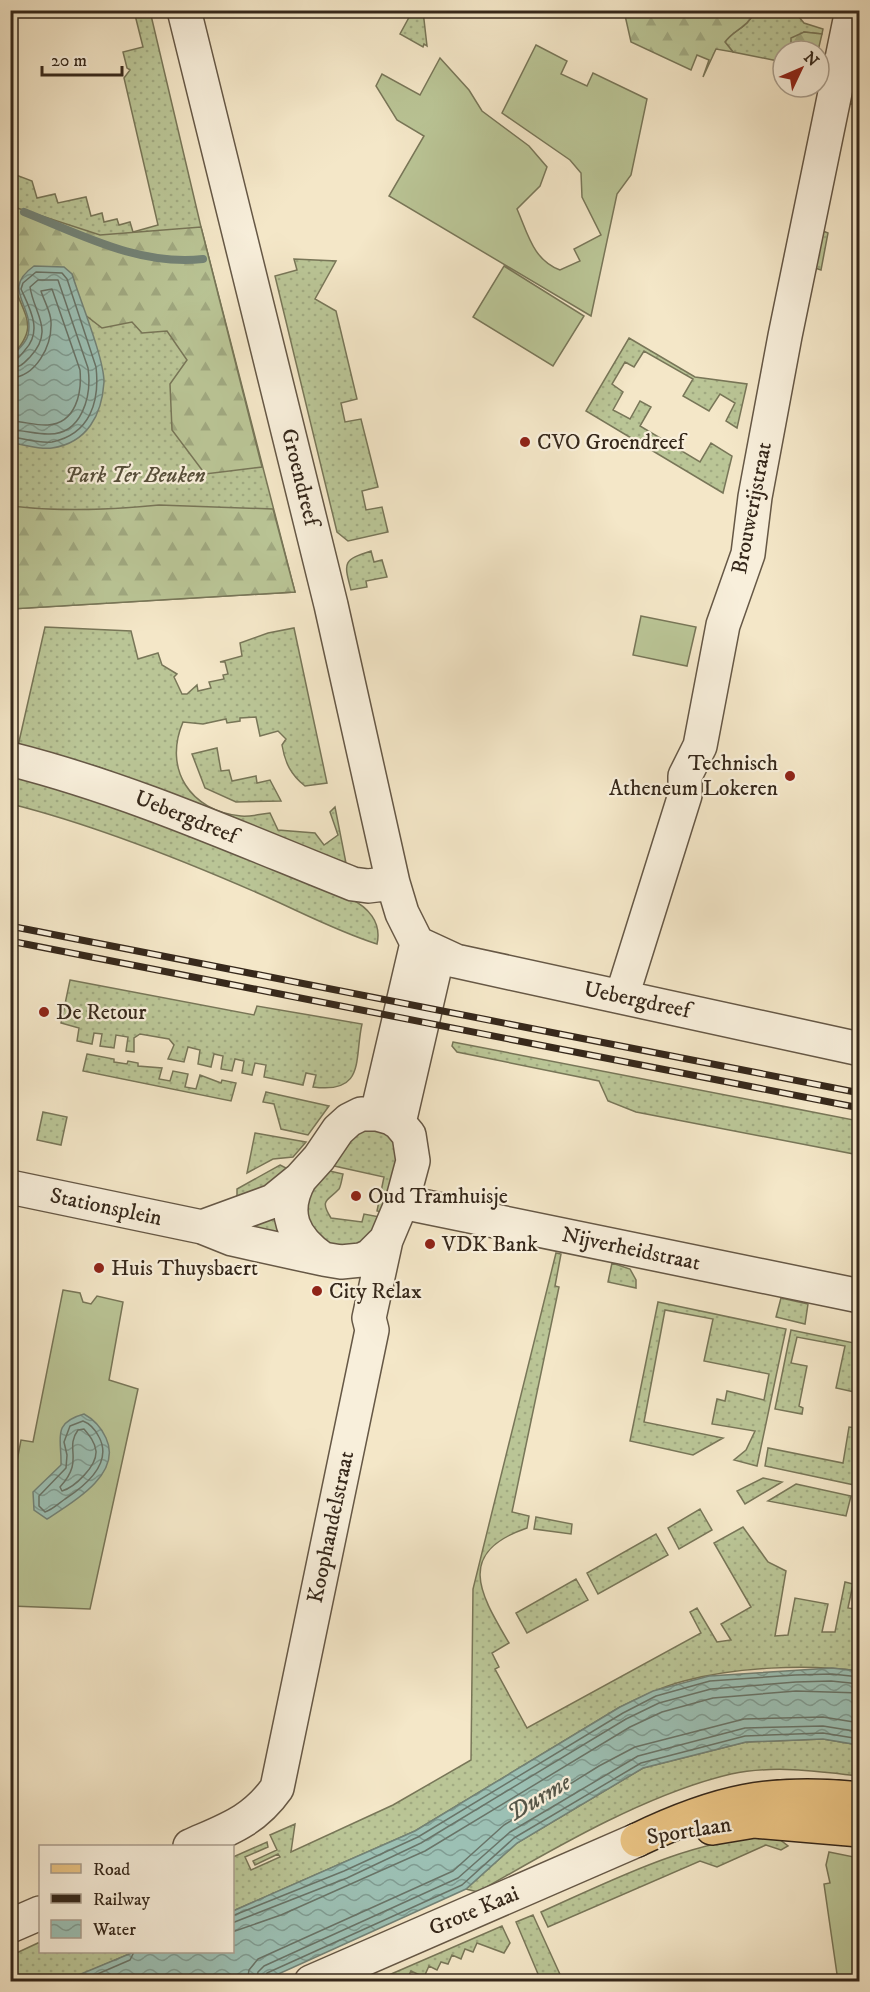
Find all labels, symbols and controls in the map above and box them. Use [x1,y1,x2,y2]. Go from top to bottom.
scale bar [42,39,122,77]
north arrow [771,39,831,99]
text: N [799,48,823,71]
text: 20 m [51,50,87,72]
street label: Groendreef [275,426,326,532]
place label: CVO Groendreef [537,429,689,456]
marker: CVO Groendreef [518,435,532,449]
street label: Brouwerijstraat [726,440,778,576]
park label: Park Ter Beuken [64,462,206,489]
place label: Technisch Atheneum Lokeren [609,750,778,802]
marker: Technisch Atheneum Lokeren [783,769,797,783]
street label: Uebergdreef [131,784,245,851]
street label: Uebergdreef [581,976,697,1025]
place label: De Retour [56,999,147,1026]
marker: De Retour [37,1005,51,1019]
street label: Stationsplein [47,1182,165,1232]
place label: Oud Tramhuisje [368,1183,508,1210]
marker: Oud Tramhuisje [349,1189,363,1203]
street label: Nijverheidstraat [559,1221,703,1277]
place label: VDK Bank [441,1231,538,1258]
marker: VDK Bank [423,1237,437,1251]
place label: Huis Thuysbaert [111,1255,258,1282]
marker: Huis Thuysbaert [92,1261,106,1275]
place label: City Relax [329,1278,422,1305]
marker: City Relax [310,1284,324,1298]
street label: Koophandelstraat [302,1448,360,1606]
water label: Durme [502,1767,577,1829]
street label: Sportlaan [645,1811,734,1851]
legend [39,1845,234,1953]
text: Road [93,1859,130,1881]
street label: Grote Kaai [425,1880,523,1942]
text: Railway [93,1889,151,1911]
text: Water [92,1919,136,1941]

